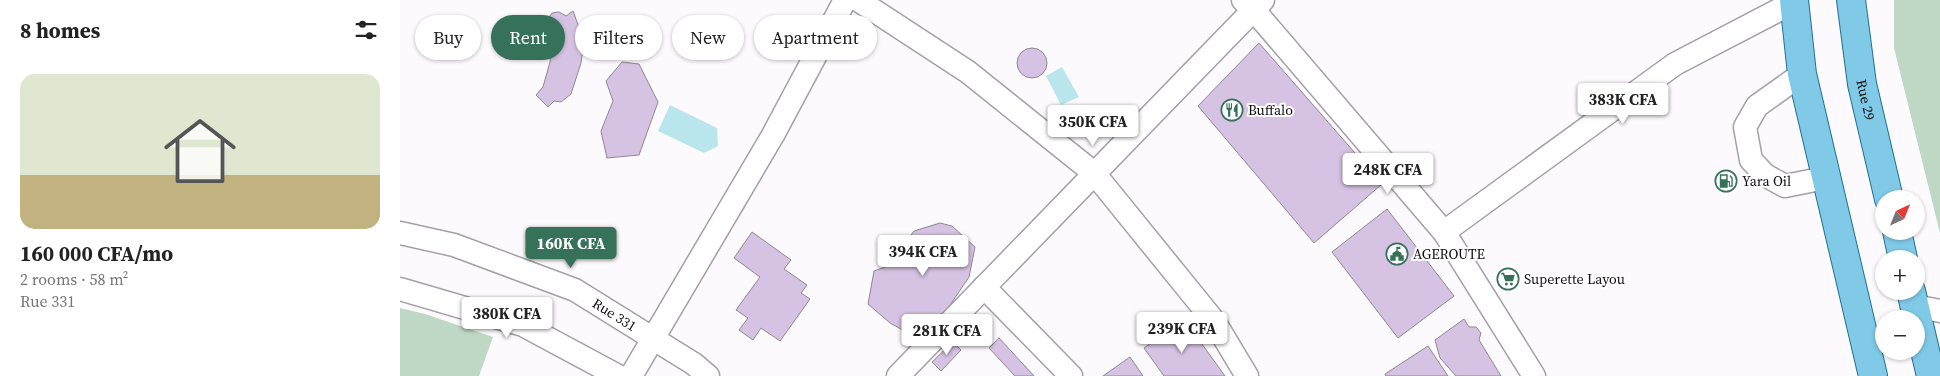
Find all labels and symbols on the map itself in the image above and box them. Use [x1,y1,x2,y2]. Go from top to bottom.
street label: Rue 29 [1851,77,1880,122]
pin: 383K CFA [1571,82,1675,125]
restaurant icon: Buffalo [1220,98,1244,122]
place label: Buffalo [1248,100,1293,120]
pin: 350K CFA [1041,104,1145,147]
pin: 248K CFA [1336,152,1440,195]
fuel station icon: Yara Oil [1714,169,1738,193]
place label: Yara Oil [1742,171,1791,191]
north arrow [1875,190,1925,240]
pin: 160K CFA [519,226,623,269]
pin: 394K CFA [871,234,975,277]
public building icon: AGEROUTE [1385,242,1409,266]
place label: AGEROUTE [1413,244,1485,264]
supermarket icon: Superette Layou [1496,267,1520,291]
place label: Superette Layou [1524,269,1625,289]
street label: Rue 331 [589,293,640,336]
pin: 380K CFA [455,296,559,339]
pin: 239K CFA [1130,312,1234,354]
pin: 281K CFA [895,314,999,356]

